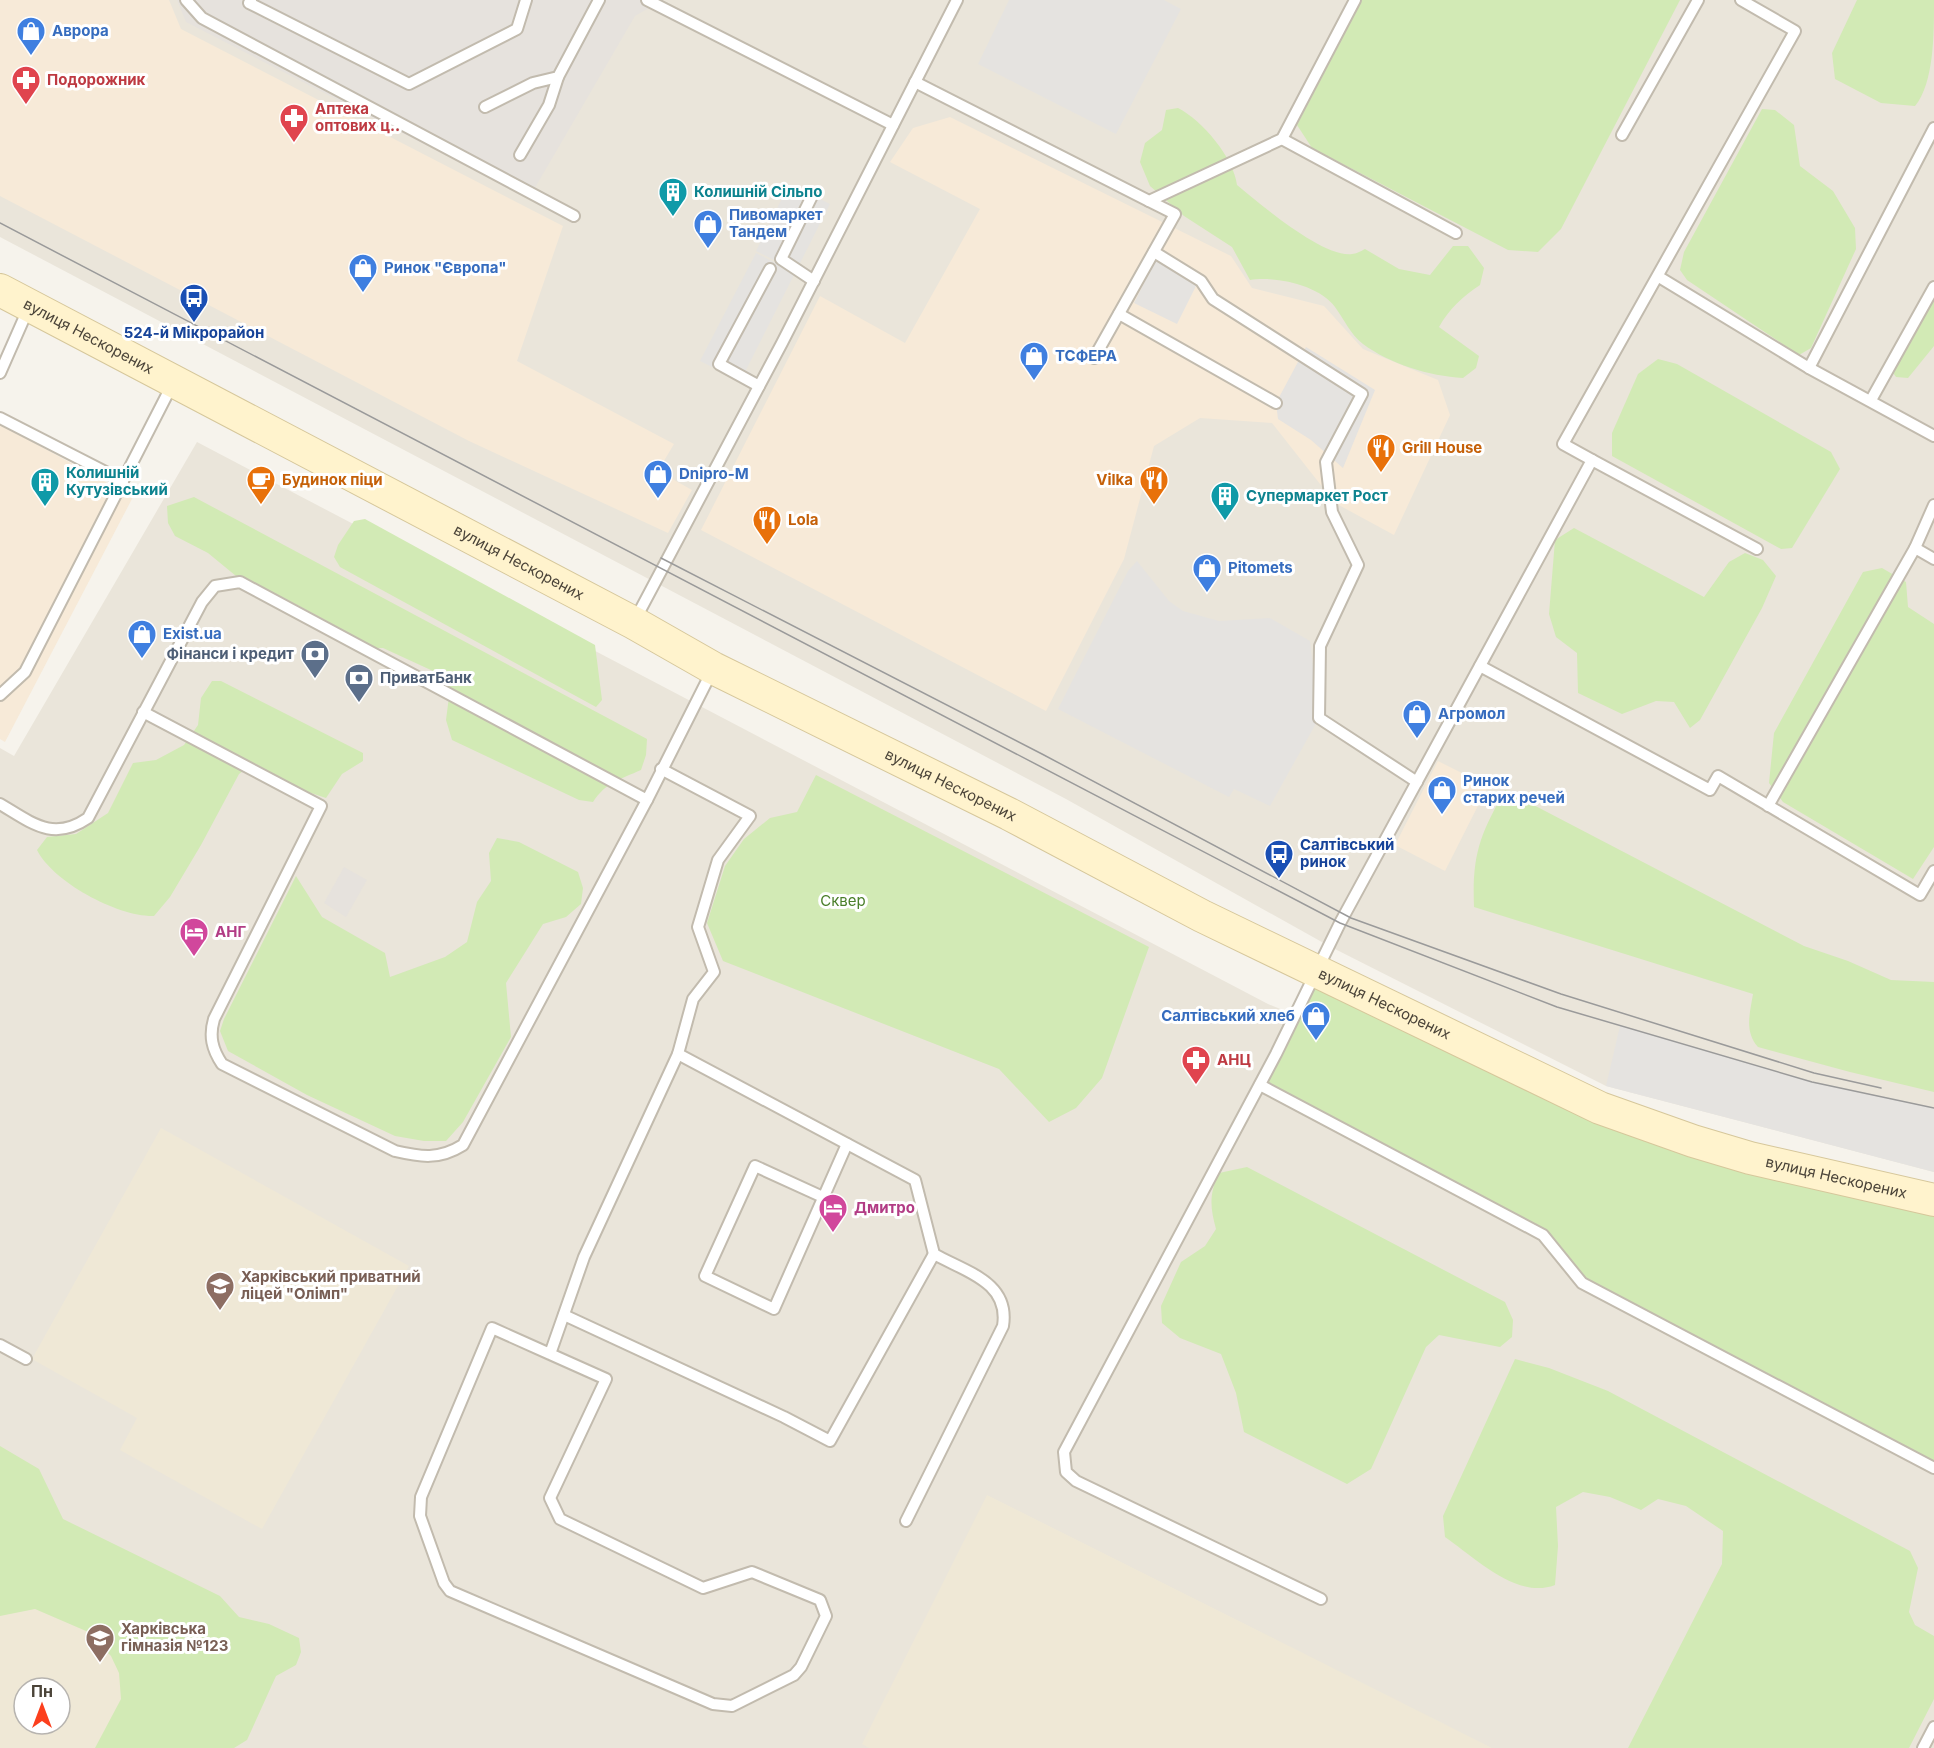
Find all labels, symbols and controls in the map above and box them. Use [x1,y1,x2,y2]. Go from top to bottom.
shop icon: Аврора [15,15,47,57]
place label: Аврора [52,21,109,40]
pharmacy icon: Подорожник [10,64,42,106]
place label: Подорожник [47,70,146,89]
place label: Аптека оптових ц‥ [315,99,400,135]
pharmacy icon: Аптека оптових ц‥ [278,102,310,144]
building icon: Колишній Сільпо [657,176,689,218]
place label: Колишній Сільпо [694,182,822,201]
place label: Пивомаркет Тандем [729,205,823,241]
shop icon: Пивомаркет Тандем [692,208,724,250]
shop icon: Ринок "Європа" [347,252,379,294]
place label: Ринок "Європа" [384,258,506,277]
bus stop icon: 524-й Мікрорайон [178,282,210,324]
street label: вулиця Нескорених [20,294,157,378]
place label: 524-й Мікрорайон [124,323,264,342]
shop icon: ТСФЕРА [1018,340,1050,382]
place label: ТСФЕРА [1055,346,1117,365]
restaurant icon: Grill House [1365,432,1397,474]
place label: Grill House [1402,438,1482,457]
shop icon: Dnipro-M [642,458,674,500]
place label: Колишній Кутузівський [66,463,168,499]
cafe icon: Будинок піци [245,464,277,506]
place label: Dnipro-M [679,464,749,483]
restaurant icon: Vilka [1138,464,1170,506]
building icon: Колишній Кутузівський [29,466,61,508]
place label: Будинок піци [282,470,383,489]
place label: Vilka [1096,470,1133,489]
building icon: Супермаркет Рост [1209,480,1241,522]
place label: Супермаркет Рост [1246,486,1388,505]
restaurant icon: Lola [751,504,783,546]
place label: Lola [788,510,818,529]
street label: вулиця Нескорених [451,520,587,604]
shop icon: Pitomets [1191,552,1223,594]
place label: Pitomets [1228,558,1293,577]
shop icon: Exist.ua [126,618,158,660]
place label: Exist.ua [163,624,222,643]
bank icon: Фінанси і кредит [299,638,331,680]
place label: Фінанси і кредит [167,644,294,663]
bank icon: ПриватБанк [343,662,375,704]
place label: ПриватБанк [380,668,472,687]
shop icon: Агромол [1401,698,1433,740]
place label: Агромол [1438,704,1505,723]
street label: вулиця Нескорених [882,744,1020,825]
place label: Ринок старих речей [1463,771,1565,807]
shop icon: Ринок старих речей [1426,774,1458,816]
place label: Салтівський ринок [1300,835,1394,871]
bus stop icon: Салтівський ринок [1263,838,1295,880]
park label: Сквер [820,891,866,910]
hotel icon: АНГ [178,916,210,958]
place label: АНГ [215,922,246,941]
street label: вулиця Нескорених [1316,964,1454,1044]
shop icon: Салтівський хлеб [1300,1000,1332,1042]
place label: Салтівський хлеб [1161,1006,1295,1025]
pharmacy icon: АНЦ [1180,1044,1212,1086]
place label: АНЦ [1217,1050,1251,1069]
street label: вулиця Нескорених [1764,1152,1909,1203]
hotel icon: Дмитро [817,1192,849,1234]
place label: Дмитро [854,1198,915,1217]
place label: Харківський приватний ліцей "Олімп" [241,1267,421,1303]
school or university icon: Харківський приватний ліцей "Олімп" [204,1270,236,1312]
place label: Харківська гімназія №123 [121,1619,228,1655]
school or university icon: Харківська гімназія №123 [84,1622,116,1664]
north arrow [12,1676,72,1736]
text: Пн [31,1681,53,1701]

